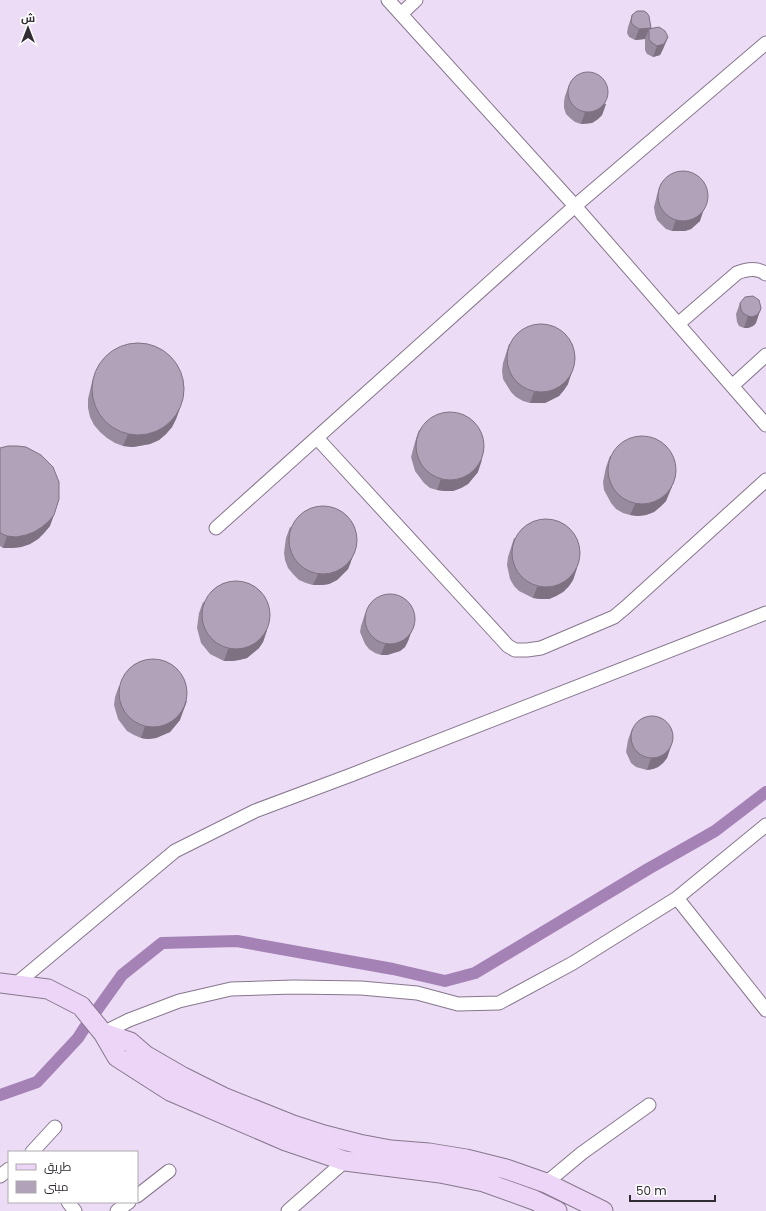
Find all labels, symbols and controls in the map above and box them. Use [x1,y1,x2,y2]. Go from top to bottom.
north arrow [8,8,48,48]
text: ش [21,10,35,26]
legend [8,1151,138,1203]
text: طريق [44,1158,72,1175]
scale bar [630,1177,715,1203]
text: مبنى [44,1178,69,1195]
text: 50 m [636,1182,667,1199]

